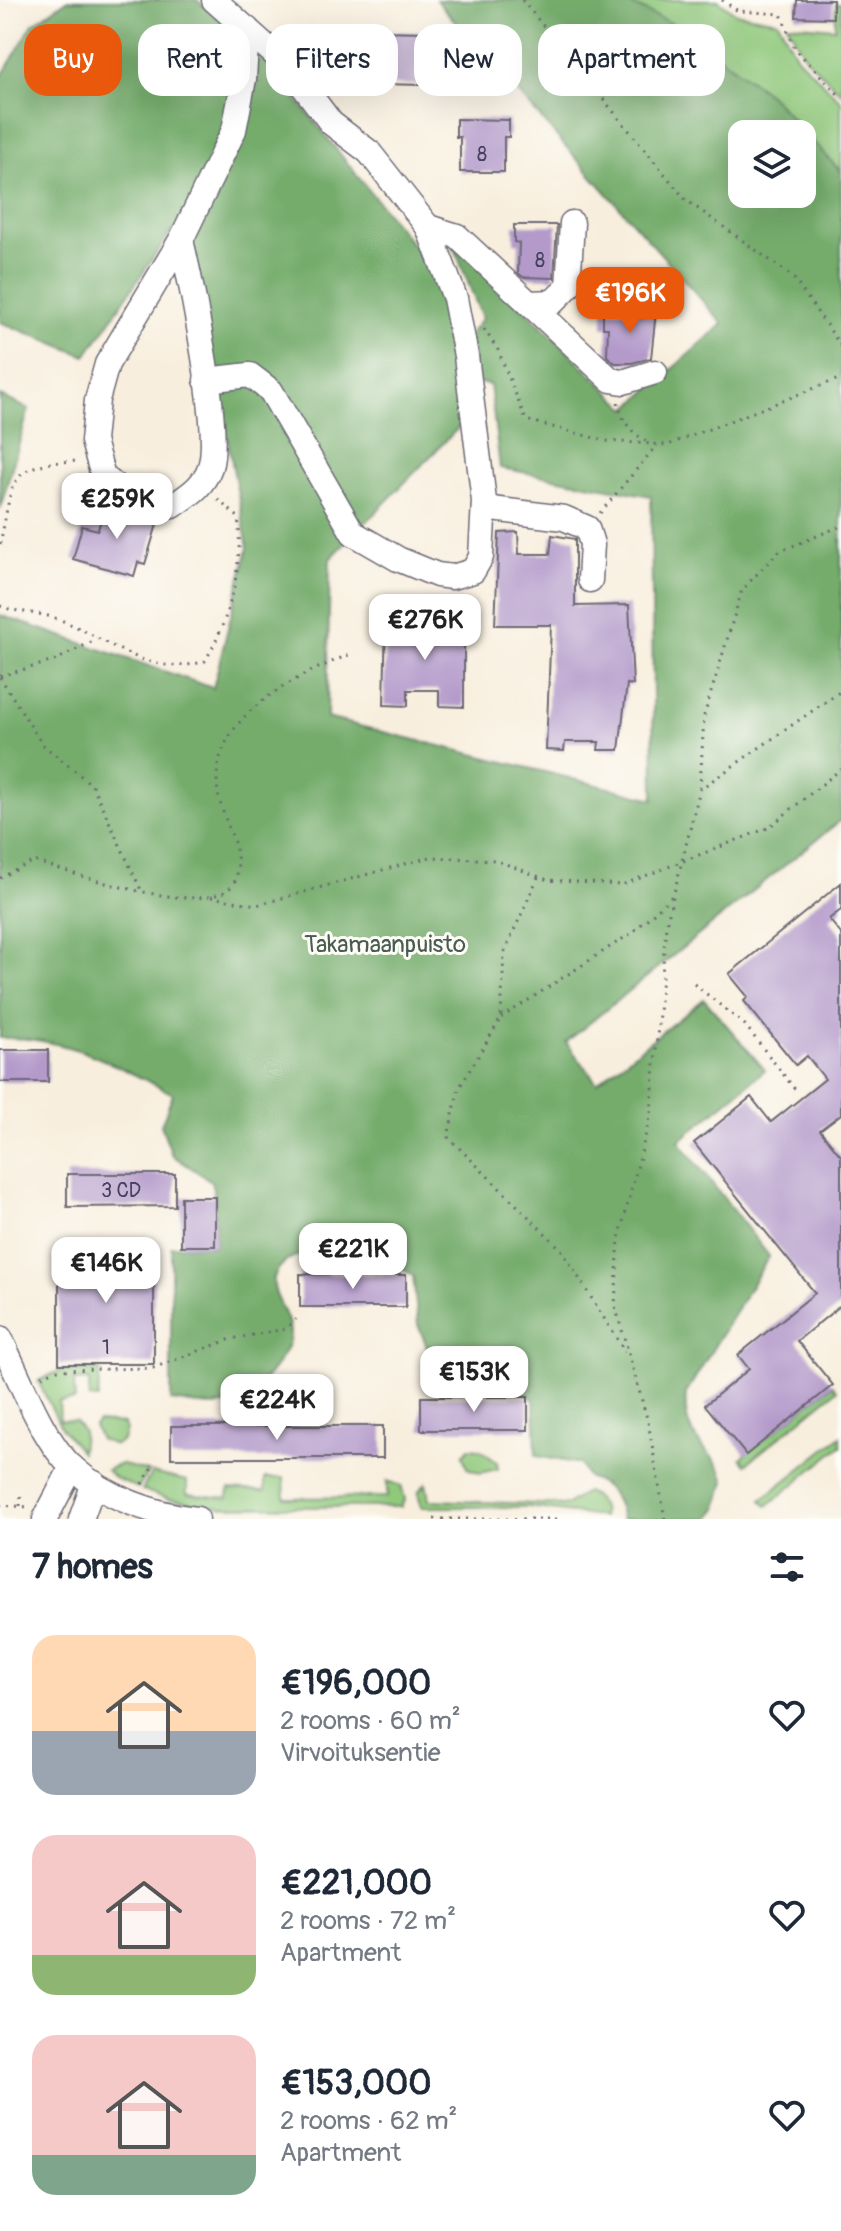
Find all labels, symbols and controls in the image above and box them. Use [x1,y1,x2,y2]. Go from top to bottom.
chip: Buy [24,24,122,96]
chip: Rent [138,24,250,96]
chip: Filters [266,24,398,96]
chip: New [414,24,522,96]
chip: Apartment [538,24,725,96]
map controls [728,120,816,208]
button: layers [728,120,816,208]
house number: 8 [477,142,487,167]
house number: 8 [535,248,545,273]
pin: €196K [574,267,686,335]
text: €196K [594,277,666,309]
pin: €259K [61,473,173,541]
text: €259K [80,483,154,515]
pin: €276K [369,594,481,662]
text: €276K [387,604,463,636]
park label: Takamaanpuisto [304,930,466,959]
house number: 3 CD [101,1178,141,1203]
pin: €221K [297,1223,409,1291]
text: €221K [317,1233,389,1265]
pin: €146K [50,1237,162,1305]
text: €146K [69,1247,143,1279]
house number: 1 [102,1335,110,1360]
pin: €153K [418,1346,530,1414]
text: €153K [438,1356,510,1388]
pin: €224K [221,1374,333,1442]
text: €224K [239,1384,316,1416]
icon: filters [765,1545,809,1589]
text: 7 homes [32,1546,153,1589]
text: €196,000 [280,1662,431,1705]
icon: home [96,1667,192,1763]
icon: heart [765,1693,809,1737]
text: 2 rooms · 60 m² [280,1705,461,1737]
text: Virvoituksentie [280,1737,440,1769]
text: €221,000 [280,1862,432,1905]
icon: home [96,1867,192,1963]
icon: heart [765,1893,809,1937]
text: 2 rooms · 72 m² [280,1905,456,1937]
text: Apartment [280,1937,401,1969]
text: €153,000 [280,2062,431,2105]
icon: home [96,2067,192,2163]
icon: heart [765,2093,809,2137]
text: 2 rooms · 62 m² [280,2105,457,2137]
text: Apartment [280,2137,401,2169]

